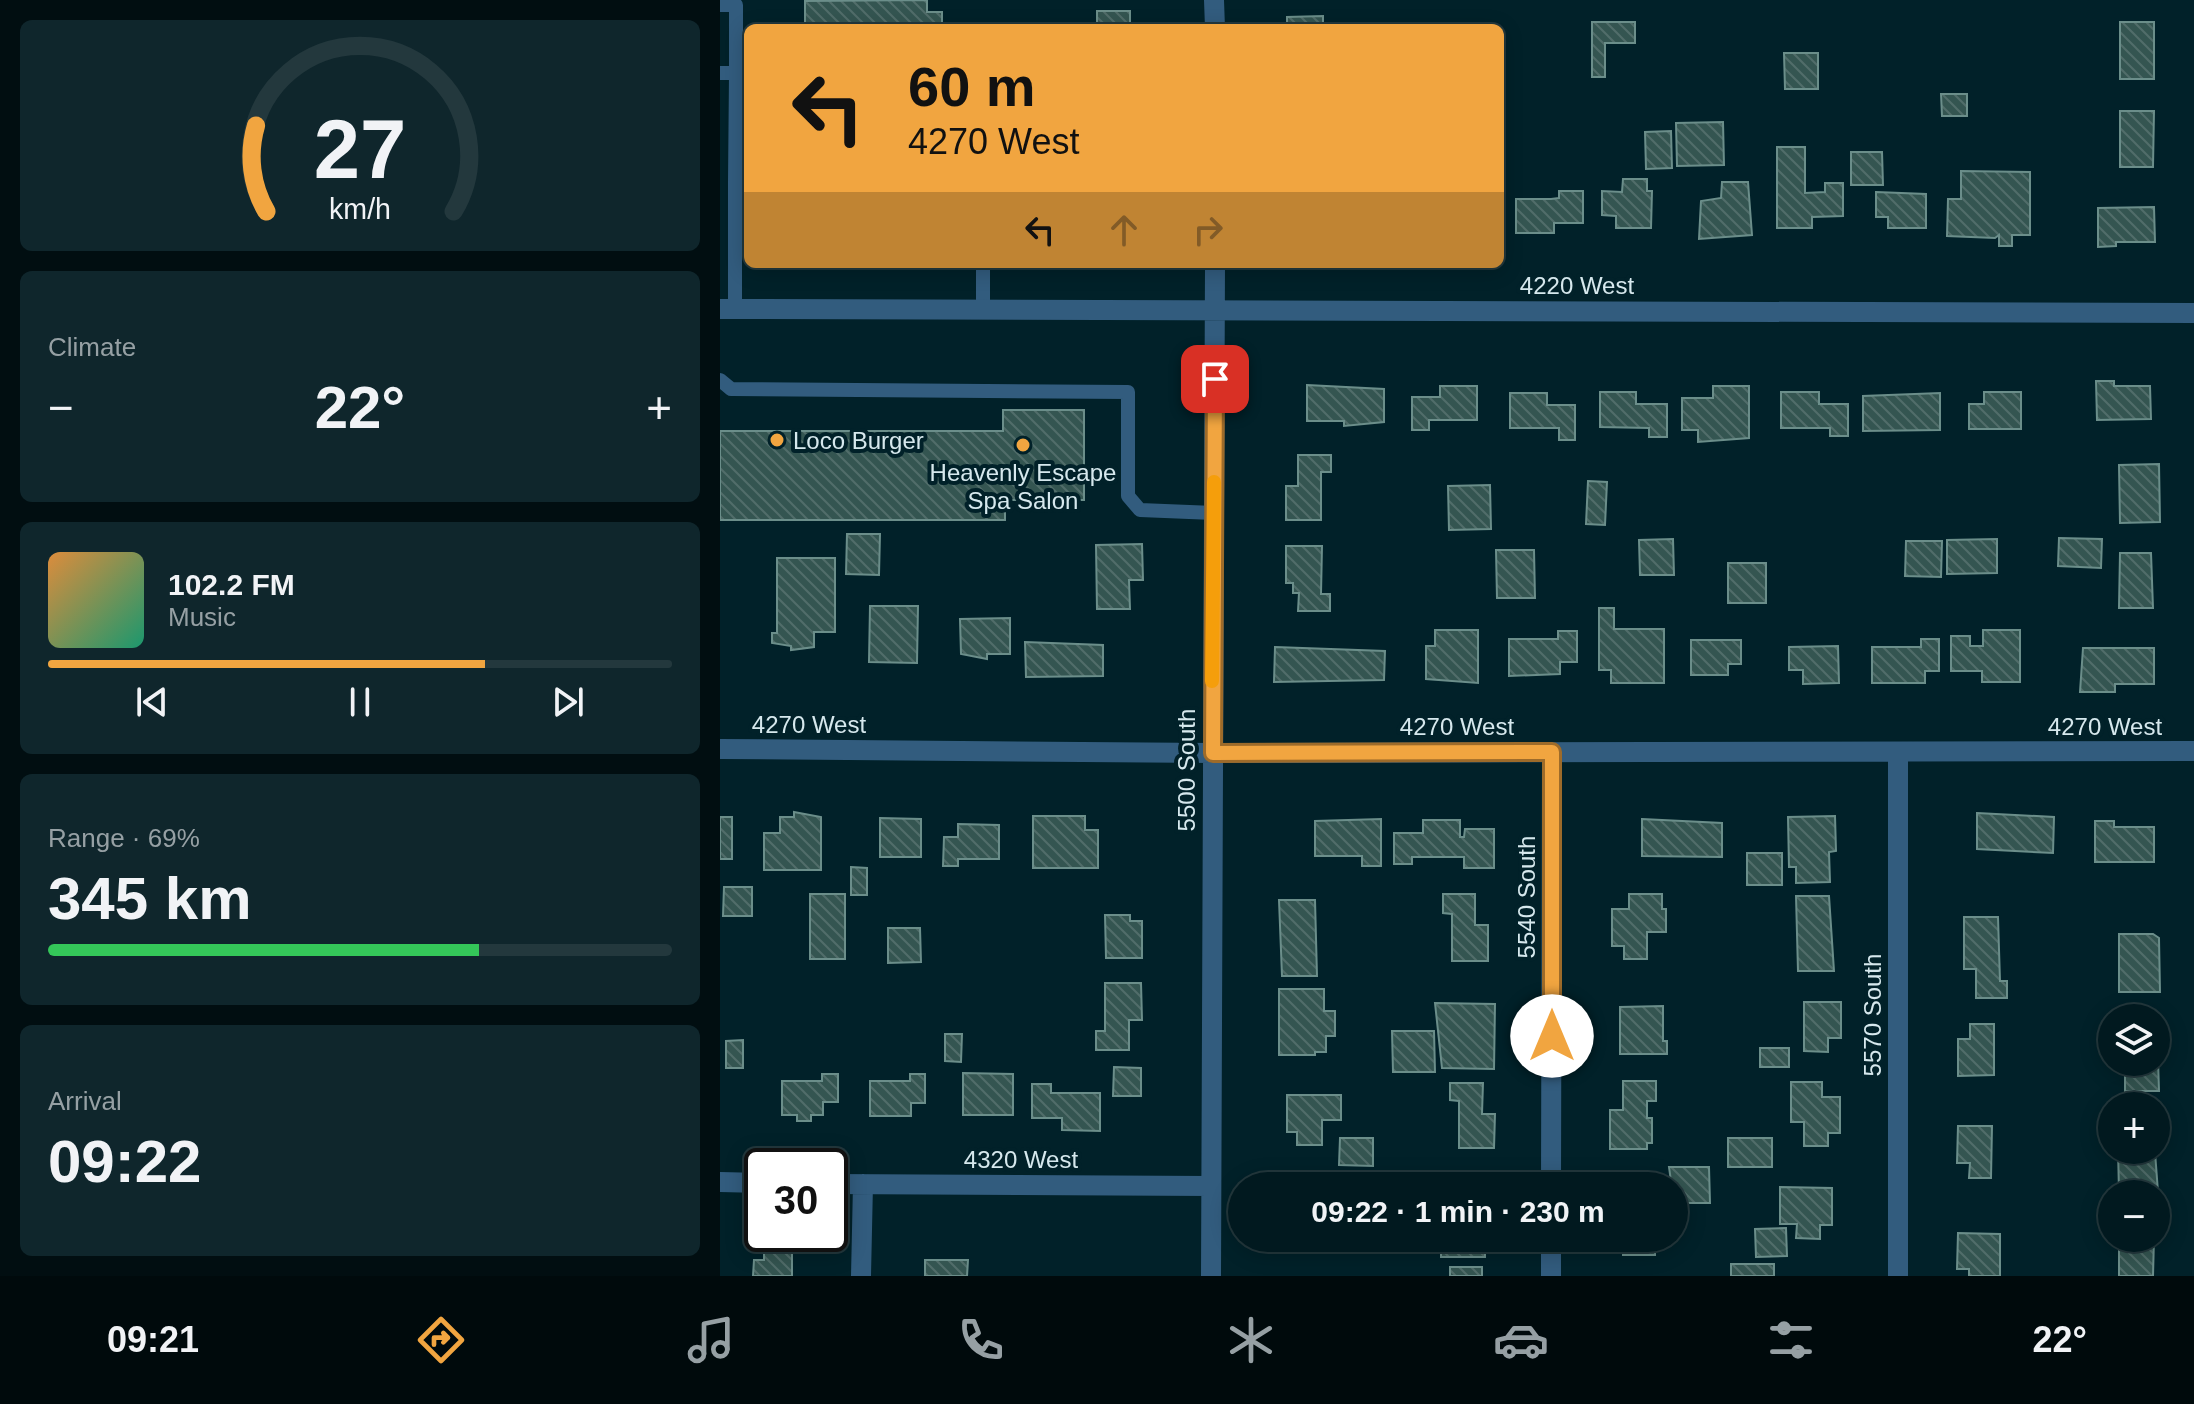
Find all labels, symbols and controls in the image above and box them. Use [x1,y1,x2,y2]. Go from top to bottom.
text: 60 m [908,55,1036,118]
icon: left [776,56,880,160]
text: 27 [314,102,406,195]
text: 4270 West [908,121,1079,162]
text: km/h [329,193,391,225]
icon: left [1018,208,1062,252]
icon: ahead [1102,208,1146,252]
icon: right [1186,208,1230,252]
street label: 4220 West [1520,272,1634,299]
text: Climate [48,332,136,362]
pin [1181,345,1249,413]
icon: arrive [1193,357,1237,401]
text: 22° [315,374,405,441]
text: − [48,383,74,432]
text: + [646,383,672,432]
place label: Loco Burger [793,427,924,454]
marker: Loco Burger [768,431,786,449]
marker: Heavenly Escape Spa Salon [1014,436,1032,454]
place label: Heavenly Escape Spa Salon [930,459,1116,514]
text: 102.2 FM [168,568,295,601]
text: Music [168,602,236,632]
icon: previous [130,680,174,724]
icon: pause [338,680,382,724]
icon: next [546,680,590,724]
street label: 5500 South [1173,709,1200,831]
street label: 4270 West [752,711,866,738]
street label: 4270 West [1400,713,1514,740]
street label: 4270 West [2048,713,2162,740]
text: Range · 69% [48,823,200,853]
street label: 5540 South [1513,836,1540,958]
text: 345 km [48,865,252,932]
street label: 5570 South [1859,954,1886,1076]
position arrow [1510,994,1594,1078]
map controls [2098,1004,2170,1252]
button: layers [2098,1004,2170,1076]
text: Arrival [48,1086,122,1116]
button: + [2098,1092,2170,1164]
text: 09:22 [48,1128,201,1195]
street label: 4320 West [964,1146,1078,1173]
speed limit sign: 30 [744,1148,848,1252]
button: − [2098,1180,2170,1252]
text: 09:22 · 1 min · 230 m [1311,1195,1605,1228]
icon: directions [413,1312,469,1368]
icon: music [683,1312,739,1368]
icon: phone [953,1312,1009,1368]
icon: climate [1223,1312,1279,1368]
icon: car [1493,1312,1549,1368]
icon: filters [1763,1312,1819,1368]
text: 09:21 [107,1319,199,1360]
text: 22° [2032,1319,2087,1360]

